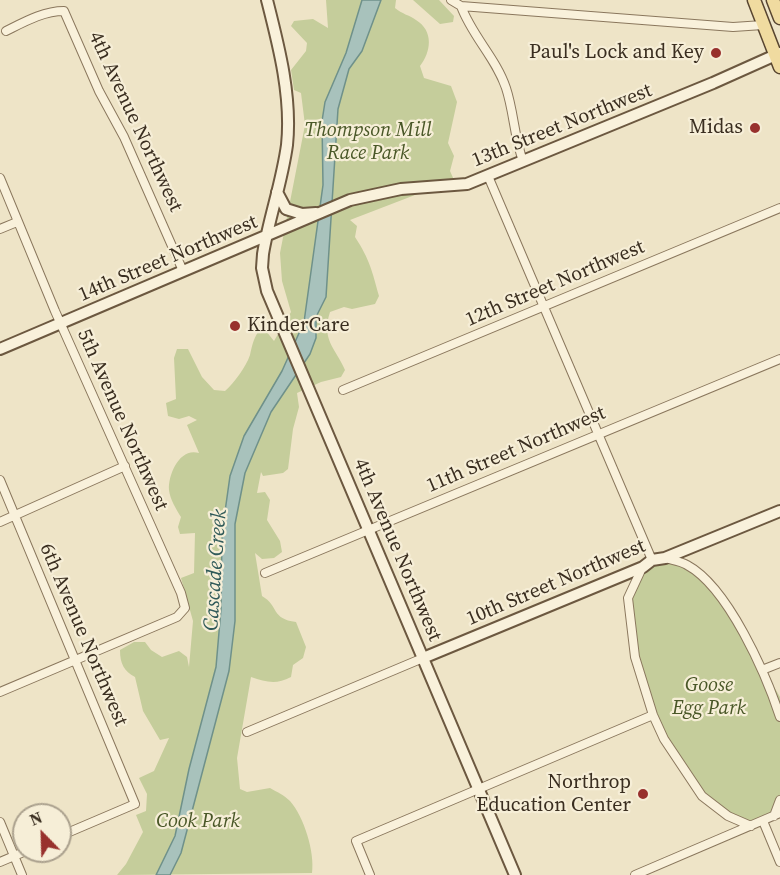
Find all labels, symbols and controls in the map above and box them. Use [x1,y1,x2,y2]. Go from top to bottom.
street label: 4th Avenue Northwest [83,28,187,216]
place label: Paul's Lock and Key [529,41,704,65]
marker: Paul's Lock and Key [709,46,723,60]
street label: 13th Street Northwest [468,79,656,173]
place label: Midas [689,116,743,140]
park label: Thompson Mill Race Park [305,119,431,166]
marker: Midas [748,121,762,135]
street label: 14th Street Northwest [75,210,261,308]
street label: 12th Street Northwest [462,235,648,333]
place label: KinderCare [247,314,350,338]
marker: KinderCare [228,319,242,333]
street label: 5th Avenue Northwest [71,326,173,514]
street label: 11th Street Northwest [423,401,609,499]
street label: 4th Avenue Northwest [348,455,446,645]
water label: Cascade Creek [199,508,233,632]
street label: 10th Street Northwest [463,534,649,632]
street label: 6th Avenue Northwest [34,540,132,730]
park label: Goose Egg Park [672,674,746,721]
place label: Northrop Education Center [476,771,631,818]
marker: Northrop Education Center [636,787,650,801]
north arrow [12,803,72,863]
text: N [26,806,45,831]
park label: Cook Park [156,810,240,834]

